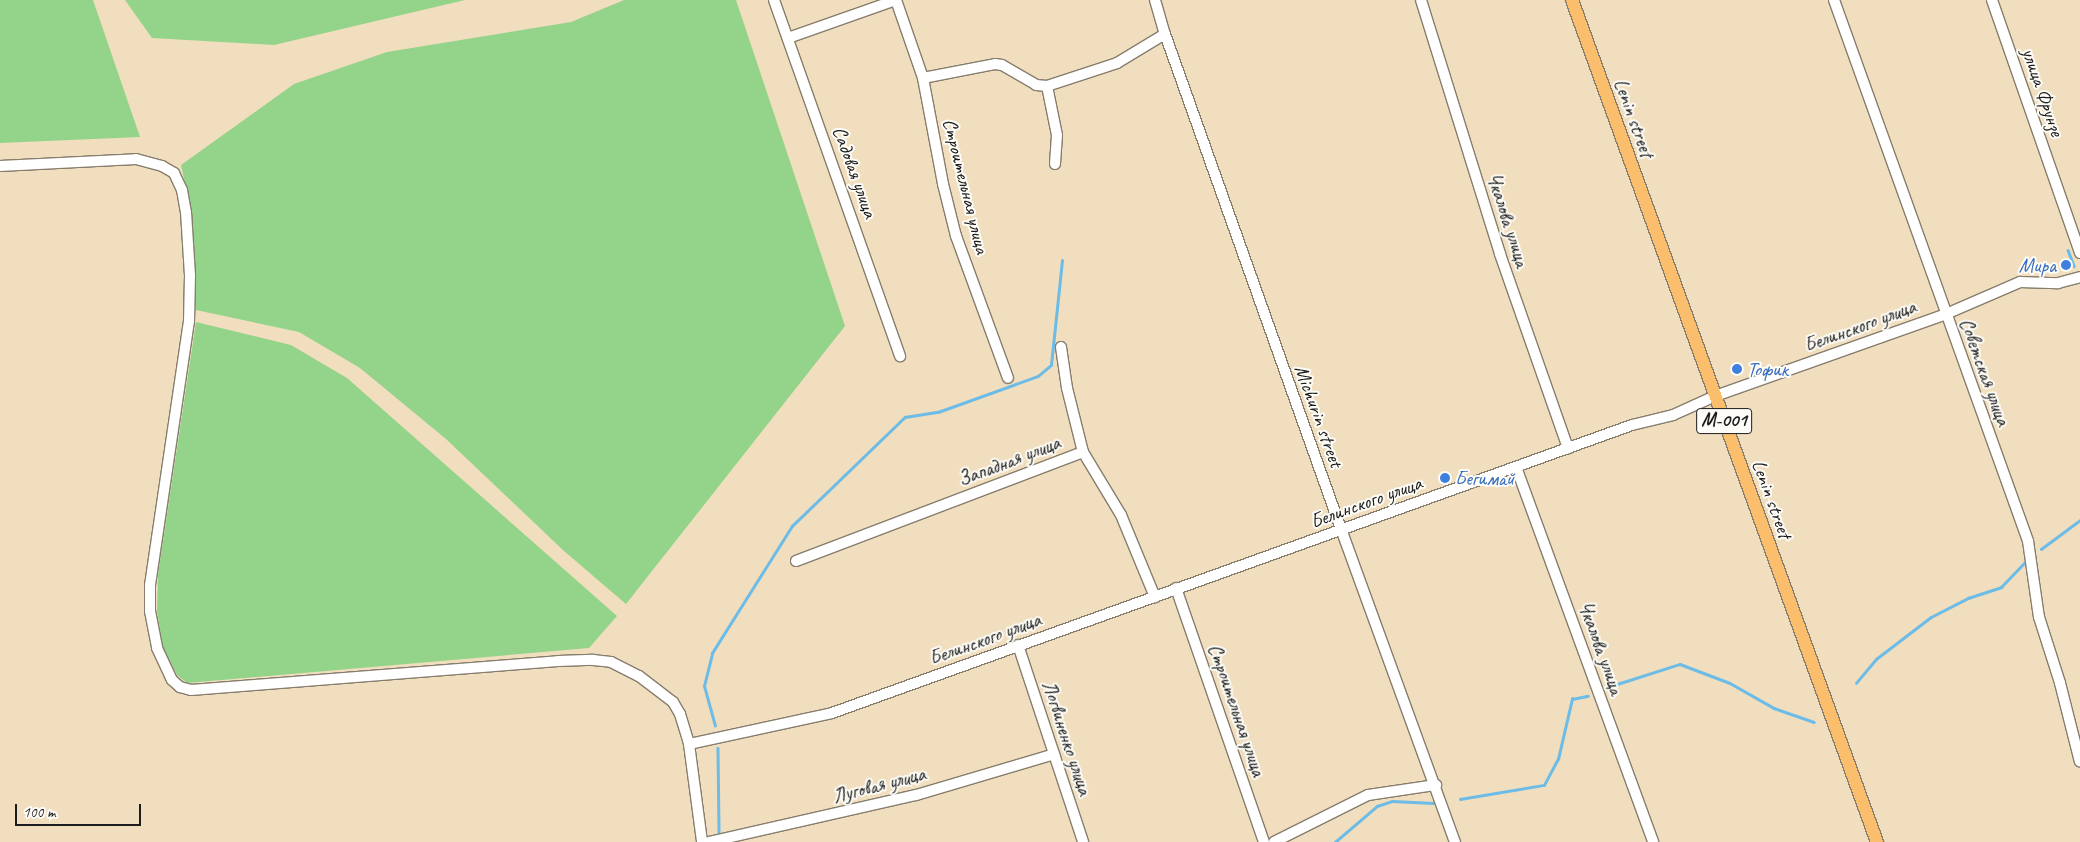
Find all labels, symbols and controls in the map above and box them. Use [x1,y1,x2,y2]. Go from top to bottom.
street label: улица Фрунзе [2017,45,2069,139]
street label: Lenin street [1609,75,1659,161]
street label: Строительная улица [937,115,995,257]
street label: Садовая улица [827,122,883,222]
street label: Чкалова улица [1482,170,1534,270]
place label: Мира [2019,253,2056,277]
marker: Мира [2060,259,2072,271]
street label: Белинского улица [1800,294,1920,358]
street label: Советская улица [1954,314,2016,430]
place label: Тофик [1747,357,1788,381]
street label: Michurin street [1289,362,1349,470]
marker: Тофик [1731,363,1743,375]
road number: М-001 [1695,404,1753,438]
street label: Западная улица [954,430,1064,492]
street label: Lenin street [1747,456,1797,542]
place label: Бегимай [1455,466,1514,490]
street label: Белинского улица [1306,470,1426,534]
marker: Бегимай [1439,472,1451,484]
street label: Чкалова улица [1573,598,1629,698]
street label: Белинского улица [925,607,1045,671]
street label: Строительная улица [1203,640,1271,780]
street label: Логвиненко улица [1037,677,1097,799]
street label: Луговая улица [829,762,929,808]
scale bar [18,794,144,826]
text: 100 m [23,803,55,822]

